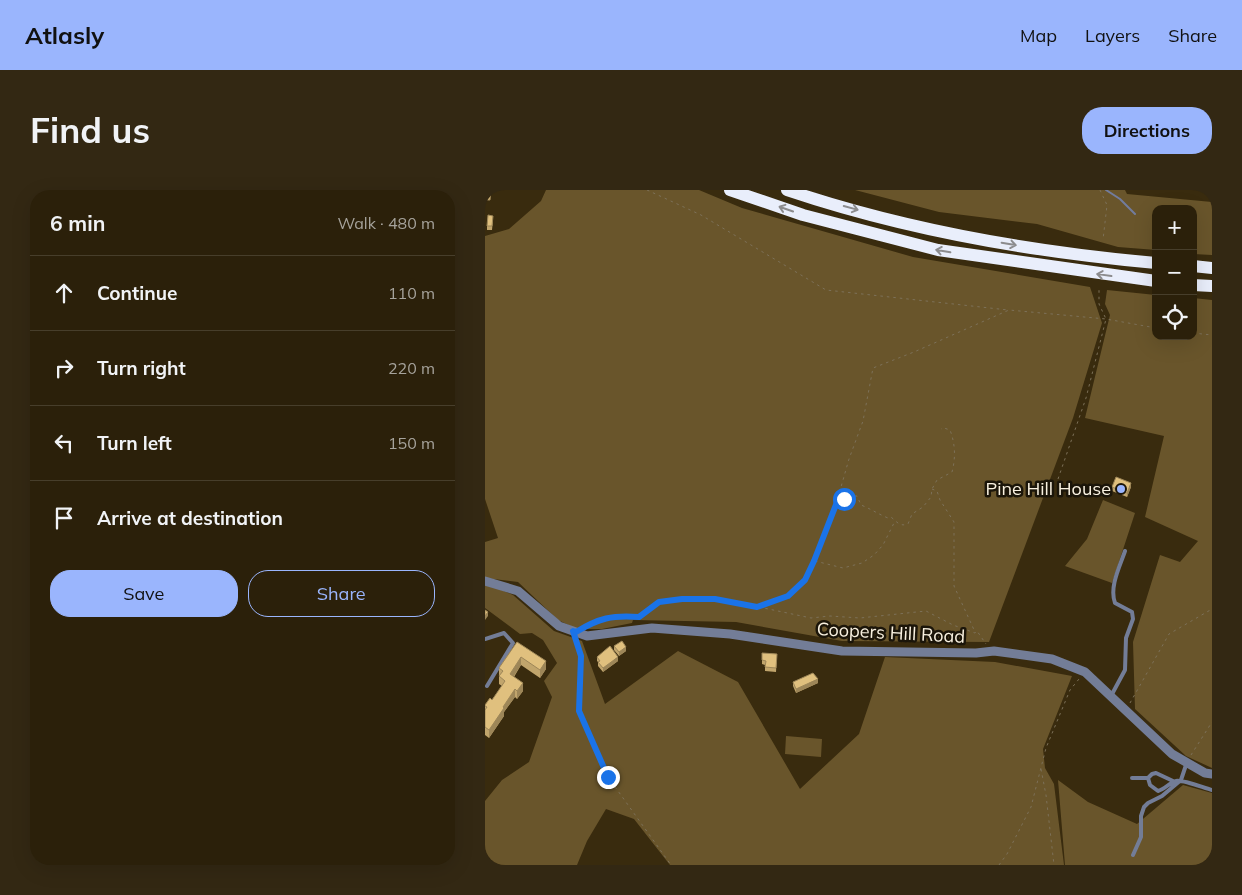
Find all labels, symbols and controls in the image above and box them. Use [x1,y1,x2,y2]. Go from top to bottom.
text: Atlasly [25,20,104,50]
text: Map [1020,24,1057,47]
text: Layers [1085,24,1140,47]
text: Share [1168,24,1217,47]
button: Directions [1082,107,1212,154]
text: Find us [30,108,150,152]
one-way arrow [779,204,794,213]
one-way arrow [843,204,859,214]
map controls [1152,205,1197,340]
button: + [1152,205,1197,250]
text: 6 min [50,210,105,236]
text: Walk · 480 m [337,213,435,233]
one-way arrow [1001,240,1017,250]
one-way arrow [936,245,952,255]
button: − [1152,250,1197,295]
one-way arrow [1096,269,1112,279]
icon: ahead [50,279,78,307]
text: Continue [97,281,177,305]
text: 110 m [388,283,435,303]
button: locate [1152,295,1197,340]
icon: right [50,354,78,382]
text: Turn right [97,356,186,380]
text: 220 m [388,358,435,378]
icon: left [50,429,78,457]
text: Turn left [97,431,172,455]
text: 150 m [388,433,435,453]
place label: Pine Hill House [985,477,1111,500]
marker: Pine Hill House [1115,483,1127,495]
route start [833,488,856,511]
icon: arrive [50,504,78,532]
text: Arrive at destination [97,506,283,530]
button: Save [50,570,238,617]
button: Share [248,570,435,617]
street label: Coopers Hill Road [816,617,966,648]
route end [597,766,620,789]

